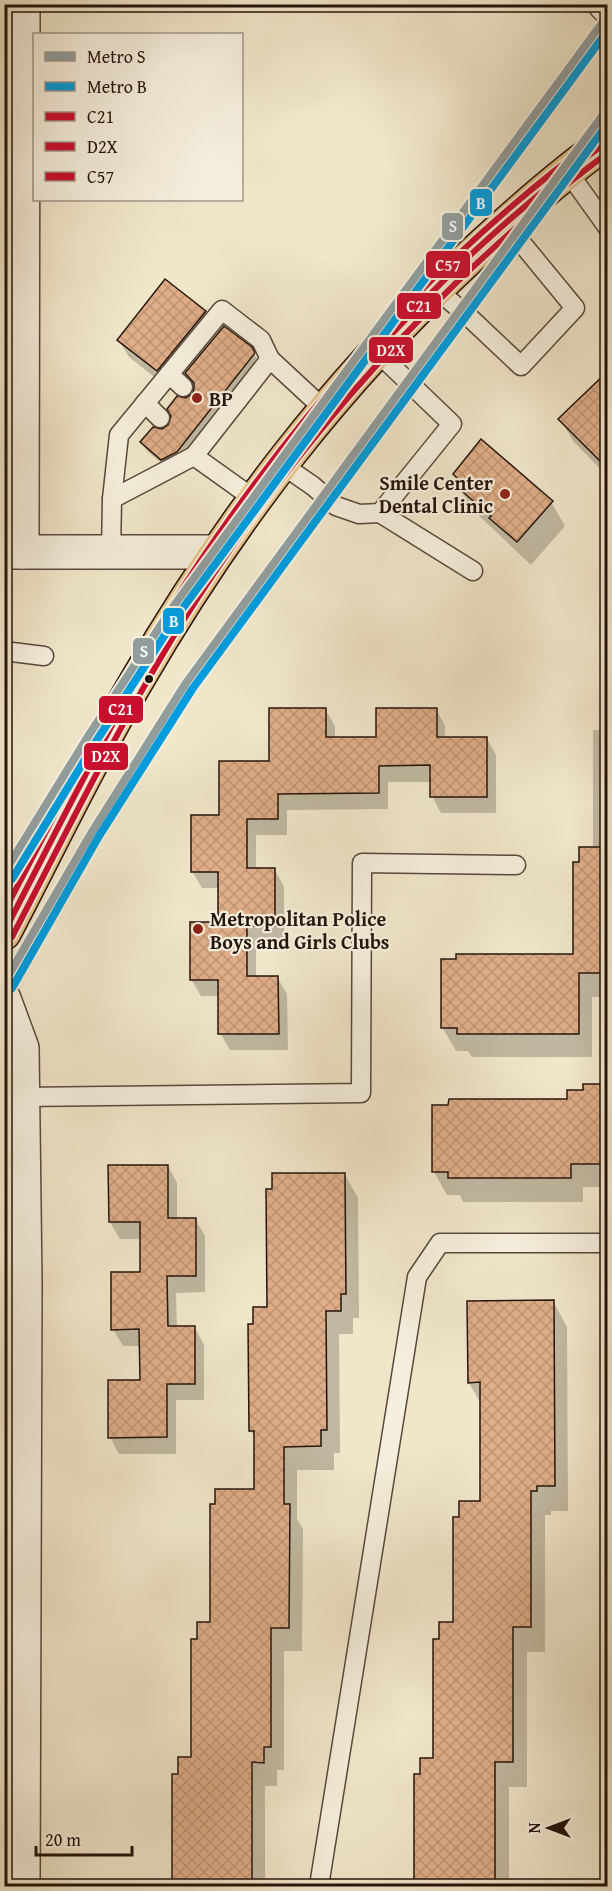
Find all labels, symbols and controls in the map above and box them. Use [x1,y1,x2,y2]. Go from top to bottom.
legend [33,33,243,201]
text: Metro S [87,43,146,70]
text: Metro B [87,73,147,100]
text: C21 [87,103,114,130]
text: D2X [87,133,118,160]
text: C57 [87,163,114,190]
line badge: B [469,188,493,217]
text: B [476,191,486,215]
line badge: S [441,212,464,241]
text: S [449,214,457,238]
line badge: C57 [425,250,471,279]
text: C57 [435,253,461,277]
line badge: C21 [396,292,442,320]
text: C21 [406,294,432,318]
line badge: D2X [368,336,414,364]
text: D2X [377,338,405,362]
place label: BP [209,384,233,413]
marker: BP [190,391,204,405]
place label: Smile Center Dental Clinic [379,468,493,520]
marker: Smile Center Dental Clinic [498,487,512,501]
line badge: B [162,607,185,635]
text: B [169,609,179,633]
line badge: S [132,637,155,665]
text: S [140,639,148,663]
unlabelled marker [143,673,155,685]
line badge: C21 [98,695,144,724]
text: C21 [108,697,134,721]
line badge: D2X [83,742,129,771]
text: D2X [92,744,120,768]
place label: Metropolitan Police Boys and Girls Clubs [210,904,389,956]
marker: Metropolitan Police Boys and Girls Clubs [191,922,205,936]
north arrow [519,1798,579,1858]
scale bar [36,1819,132,1857]
text: N [522,1822,546,1833]
text: 20 m [45,1826,81,1853]

